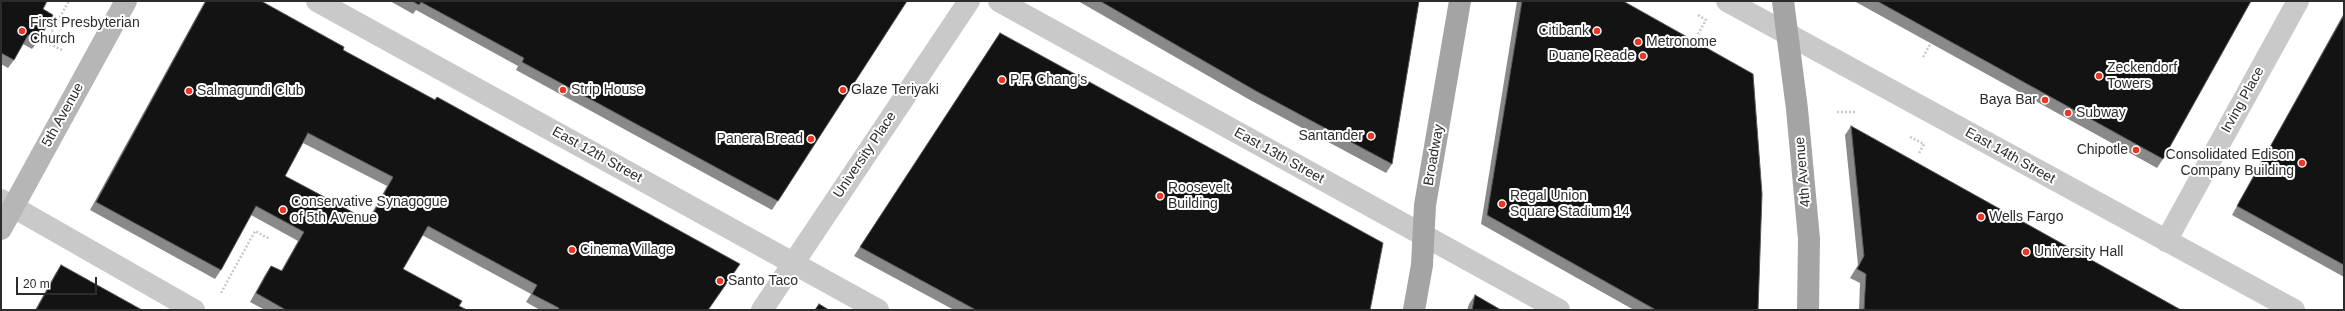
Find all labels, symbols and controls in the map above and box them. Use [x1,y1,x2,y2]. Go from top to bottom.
place label: First Presbyterian Church [30,15,140,48]
place label: Citibank [1538,23,1589,39]
marker: First Presbyterian Church [17,26,27,36]
marker: Citibank [1592,26,1602,36]
place label: Metronome [1646,34,1717,50]
marker: Metronome [1633,37,1643,47]
place label: Duane Reade [1549,48,1635,64]
marker: Duane Reade [1638,51,1648,61]
place label: Zeckendorf Towers [2107,60,2177,92]
street label: Irving Place [2218,64,2268,136]
marker: Zeckendorf Towers [2094,71,2104,81]
place label: P.F. Chang's [1010,72,1087,88]
marker: P.F. Chang's [997,75,1007,85]
street label: 5th Avenue [39,80,87,150]
place label: Strip House [571,82,644,98]
place label: Glaze Teriyaki [851,82,939,98]
place label: Salmagundi Club [197,83,304,99]
marker: Strip House [558,85,568,95]
marker: Glaze Teriyaki [838,85,848,95]
marker: Salmagundi Club [184,86,194,96]
place label: Baya Bar [1979,92,2037,108]
marker: Baya Bar [2040,95,2050,105]
place label: Subway [2076,105,2126,121]
marker: Subway [2063,108,2073,118]
street label: University Place [830,109,900,201]
street label: East 12th Street [549,123,645,187]
street label: Broadway [1420,123,1448,187]
street label: East 13th Street [1231,124,1327,188]
street label: East 14th Street [1962,124,2058,188]
place label: Santander [1298,128,1363,144]
place label: Panera Bread [717,131,803,147]
marker: Santander [1366,131,1376,141]
marker: Panera Bread [806,134,816,144]
street label: 4th Avenue [1792,136,1814,208]
place label: Chipotle [2077,142,2128,158]
marker: Chipotle [2131,145,2141,155]
place label: Consolidated Edison Company Building [2166,147,2294,180]
marker: Consolidated Edison Company Building [2297,158,2307,168]
place label: Roosevelt Building [1168,180,1230,212]
place label: Regal Union Square Stadium 14 [1510,188,1630,220]
marker: Roosevelt Building [1155,191,1165,201]
place label: Conservative Synagogue of 5th Avenue [291,194,447,226]
marker: Regal Union Square Stadium 14 [1497,199,1507,209]
marker: Conservative Synagogue of 5th Avenue [278,205,288,215]
place label: Wells Fargo [1989,209,2063,225]
marker: Wells Fargo [1976,212,1986,222]
place label: Cinema Village [580,242,674,258]
place label: University Hall [2034,244,2123,260]
marker: Cinema Village [567,245,577,255]
marker: University Hall [2021,247,2031,257]
scale bar [18,269,99,295]
place label: Santo Taco [728,273,798,289]
marker: Santo Taco [715,276,725,286]
text: 20 m [23,277,50,291]

